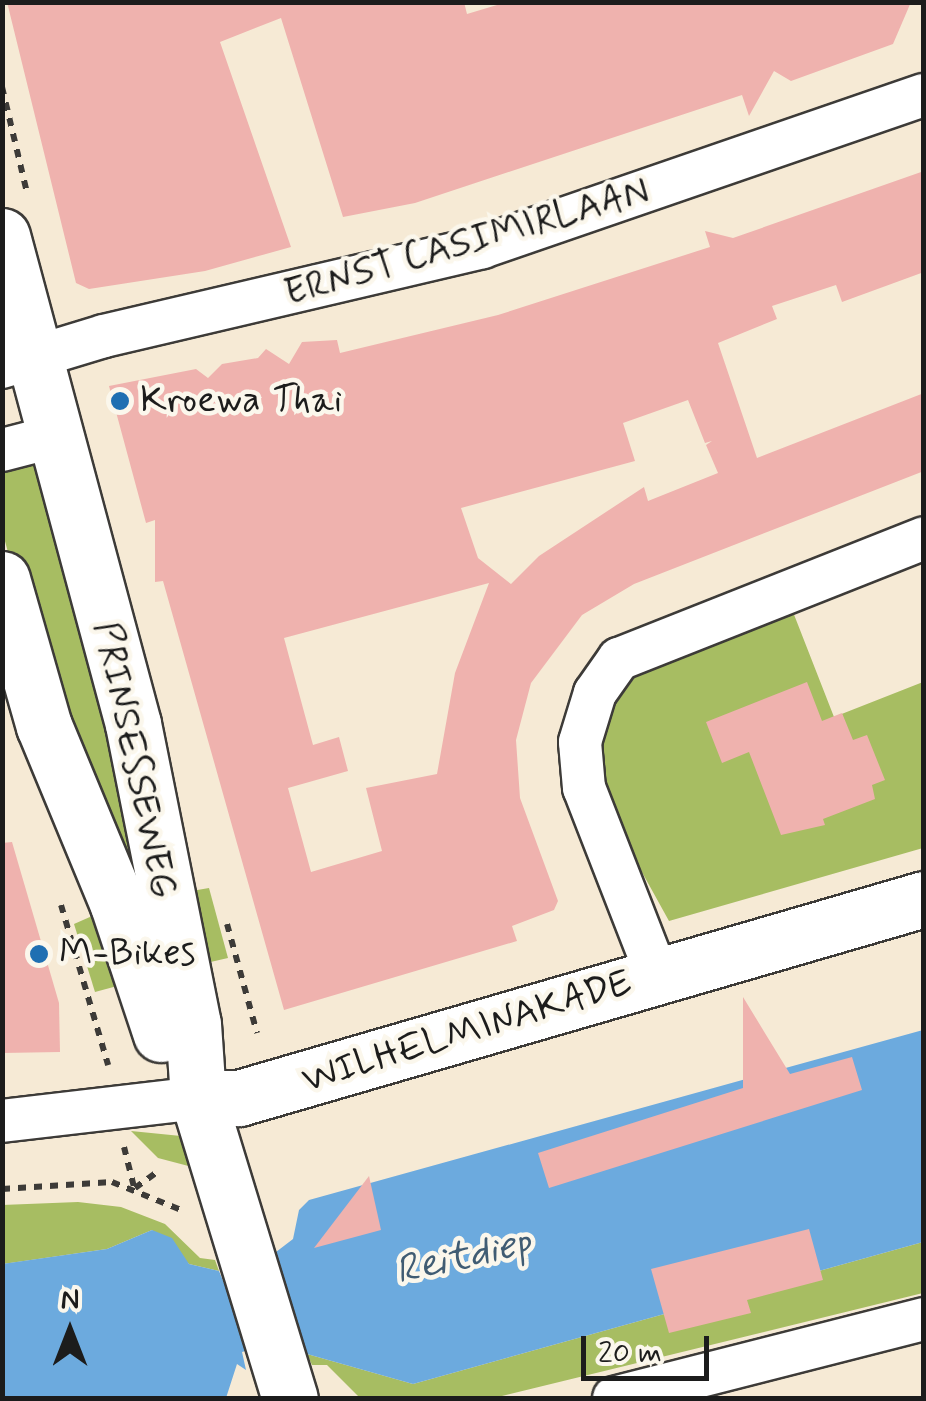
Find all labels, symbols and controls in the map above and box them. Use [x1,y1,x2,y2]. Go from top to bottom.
street label: ERNST CASIMIRLAAN [280,169,654,317]
place label: Kroewa Thai [140,378,338,424]
marker: Kroewa Thai [109,390,131,412]
street label: PRINSESSEWEG [82,618,186,902]
place label: M-Bikes [59,931,196,977]
marker: M-Bikes [28,943,50,965]
street label: WILHELMINAKADE [297,960,637,1104]
water label: Reitdiep [391,1218,535,1296]
north arrow [20,1281,120,1381]
text: N [61,1282,79,1319]
scale bar [586,1316,714,1378]
text: 20 m [598,1334,662,1373]

